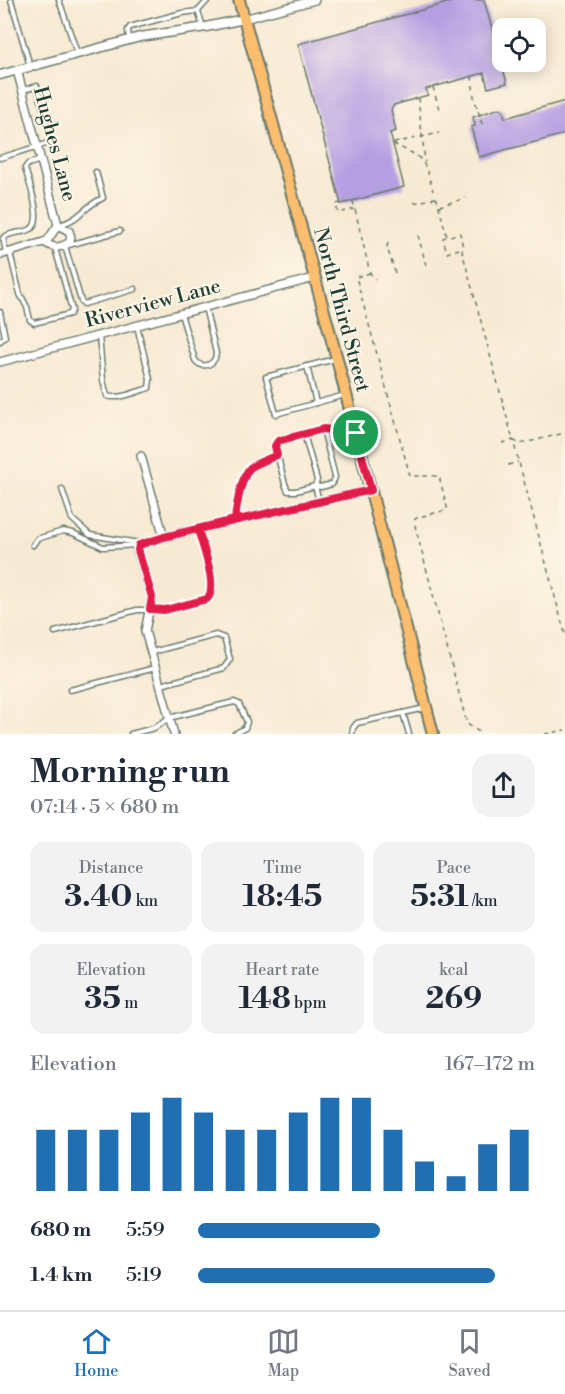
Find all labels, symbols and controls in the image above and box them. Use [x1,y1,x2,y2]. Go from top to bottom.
map controls [492,18,546,72]
button: locate [492,18,546,72]
street label: Hughes Lane [27,84,81,204]
street label: North Third Street [307,225,375,395]
street label: Riverview Lane [82,274,224,334]
pin [330,407,381,458]
icon: arrive [339,416,372,449]
text: Morning run [30,752,230,793]
button: share [472,754,535,817]
text: 07:14 · 5 × 680 m [30,795,179,820]
text: Distance [79,858,143,878]
text: Time [263,858,302,878]
text: Pace [437,858,471,878]
text: 3.40 [64,878,132,916]
text: 18:45 [243,878,322,916]
text: 5:31 [410,878,469,916]
text: km [132,891,158,911]
text: /km [469,891,497,911]
text: Elevation [77,960,146,980]
text: Heart rate [246,960,319,980]
text: kcal [439,960,468,980]
text: 35 [84,980,121,1018]
text: 148 [239,980,291,1018]
text: 269 [426,980,482,1018]
text: m [121,993,138,1013]
text: bpm [291,993,326,1013]
text: Elevation [30,1052,117,1077]
text: 167–172 m [445,1052,535,1077]
text: 680 m [30,1218,91,1243]
text: 5:59 [126,1218,165,1243]
text: 1.4 km [30,1263,92,1288]
text: 5:19 [126,1263,162,1288]
tab: Home [74,1325,118,1381]
tab: Map [267,1325,300,1381]
tab: Saved [449,1325,491,1381]

